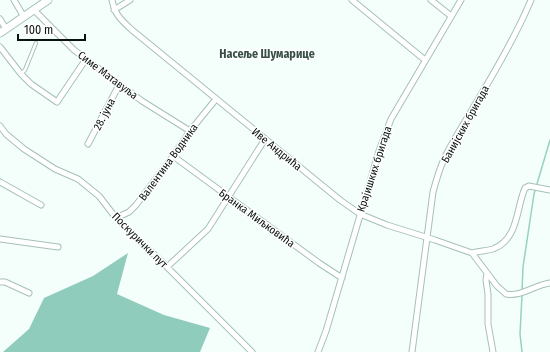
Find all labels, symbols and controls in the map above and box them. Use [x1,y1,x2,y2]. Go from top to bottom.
scale bar [18,16,85,42]
text: 100 m [24,23,53,37]
district label: Насеље Шумарице [219,47,315,61]
street label: Симе Матавуља [75,49,140,102]
street label: Банијских бригада [439,83,492,165]
street label: 28. јуна [91,96,118,132]
street label: Валентина Водника [136,121,201,203]
street label: Иве Андрића [249,125,304,173]
street label: Крајишких бригада [354,125,394,214]
street label: Бранка Миљковића [216,186,297,250]
street label: Поскурички пут [109,210,171,271]

